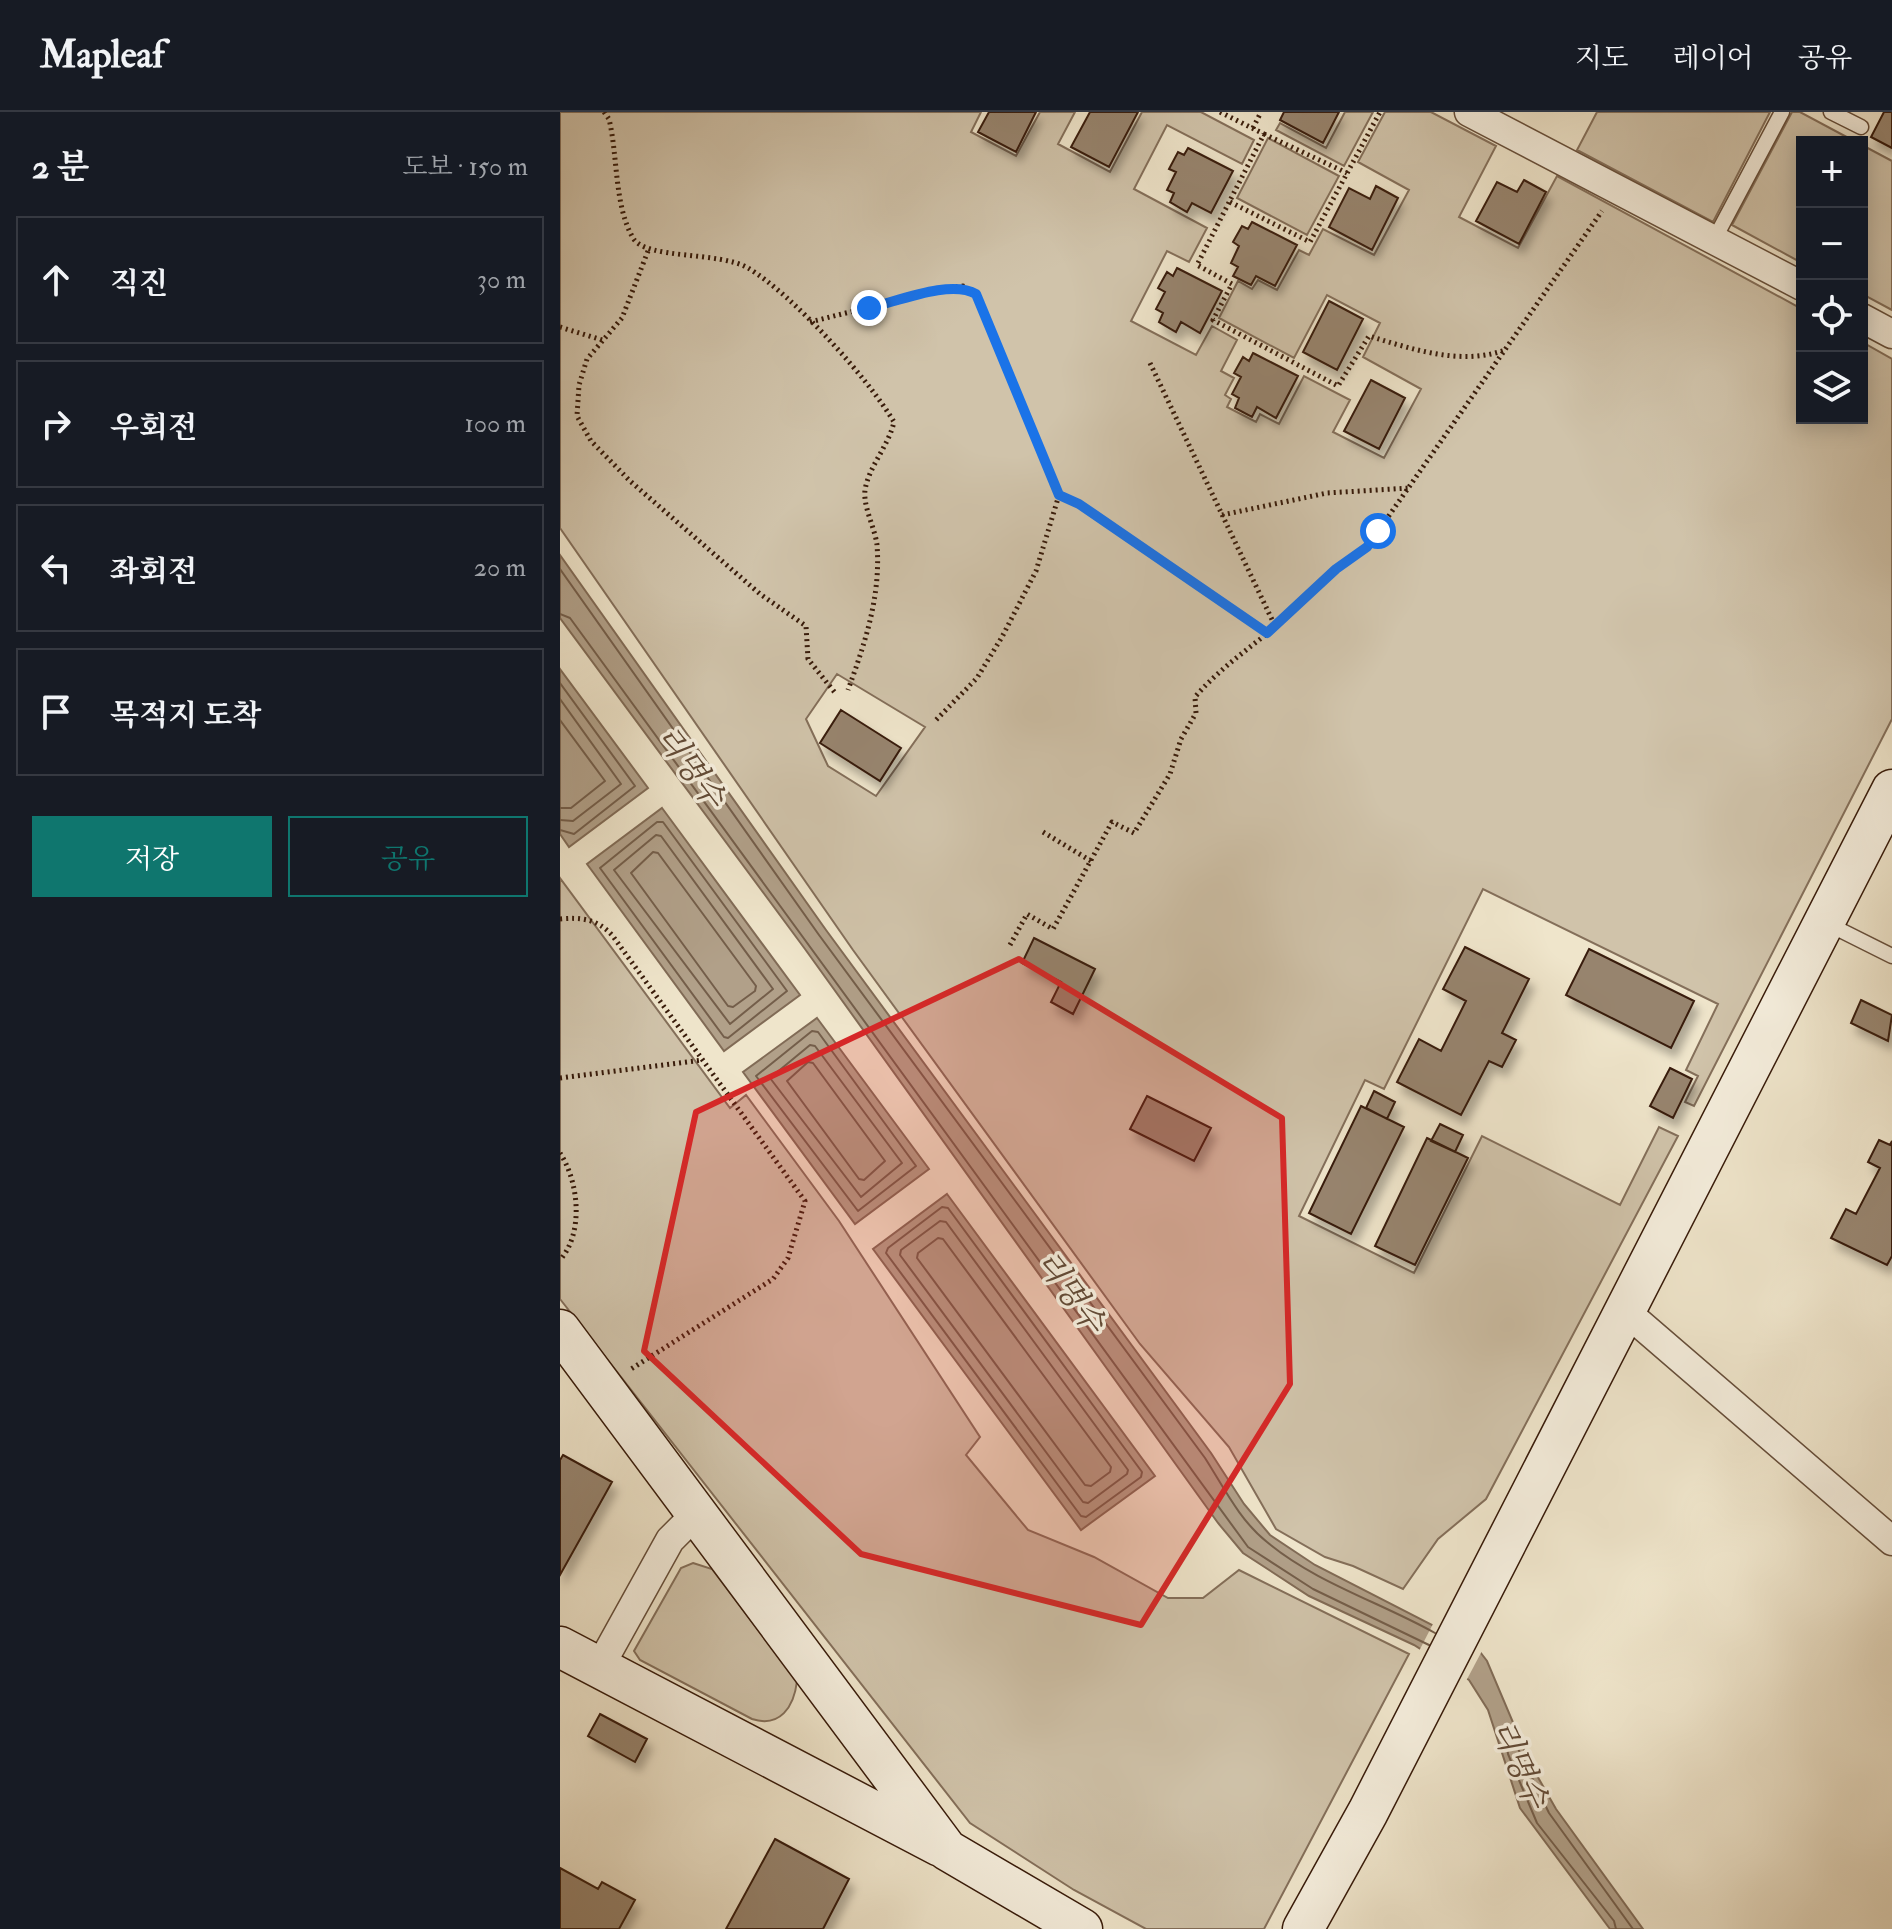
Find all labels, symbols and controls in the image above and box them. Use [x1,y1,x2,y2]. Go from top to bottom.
text: Mapleaf [40,31,165,79]
text: 지도 [1575,41,1629,76]
text: 레이어 [1673,41,1754,76]
text: 공유 [1798,41,1852,76]
map controls [1796,136,1868,424]
button: + [1796,136,1868,208]
text: 2 분 [32,146,89,189]
text: 도보 · 150 m [402,151,528,183]
button: − [1796,208,1868,280]
icon: ahead [34,258,78,302]
text: 30 m [477,264,526,296]
text: 직진 [110,265,168,302]
button: locate [1796,280,1868,352]
route end [851,290,887,326]
button: layers [1796,352,1868,424]
icon: right [34,402,78,446]
text: 100 m [465,408,526,440]
text: 우회전 [110,409,197,446]
route start [1360,513,1396,549]
icon: left [34,546,78,590]
text: 20 m [474,552,526,584]
text: 좌회전 [110,553,197,590]
icon: arrive [34,690,78,734]
text: 목적지 도착 [110,697,261,734]
water label: 리명수 [647,718,735,818]
button: 저장 [32,816,272,897]
button: 공유 [288,816,528,897]
water label: 리명수 [1027,1243,1115,1343]
water label: 리명수 [1482,1713,1557,1816]

